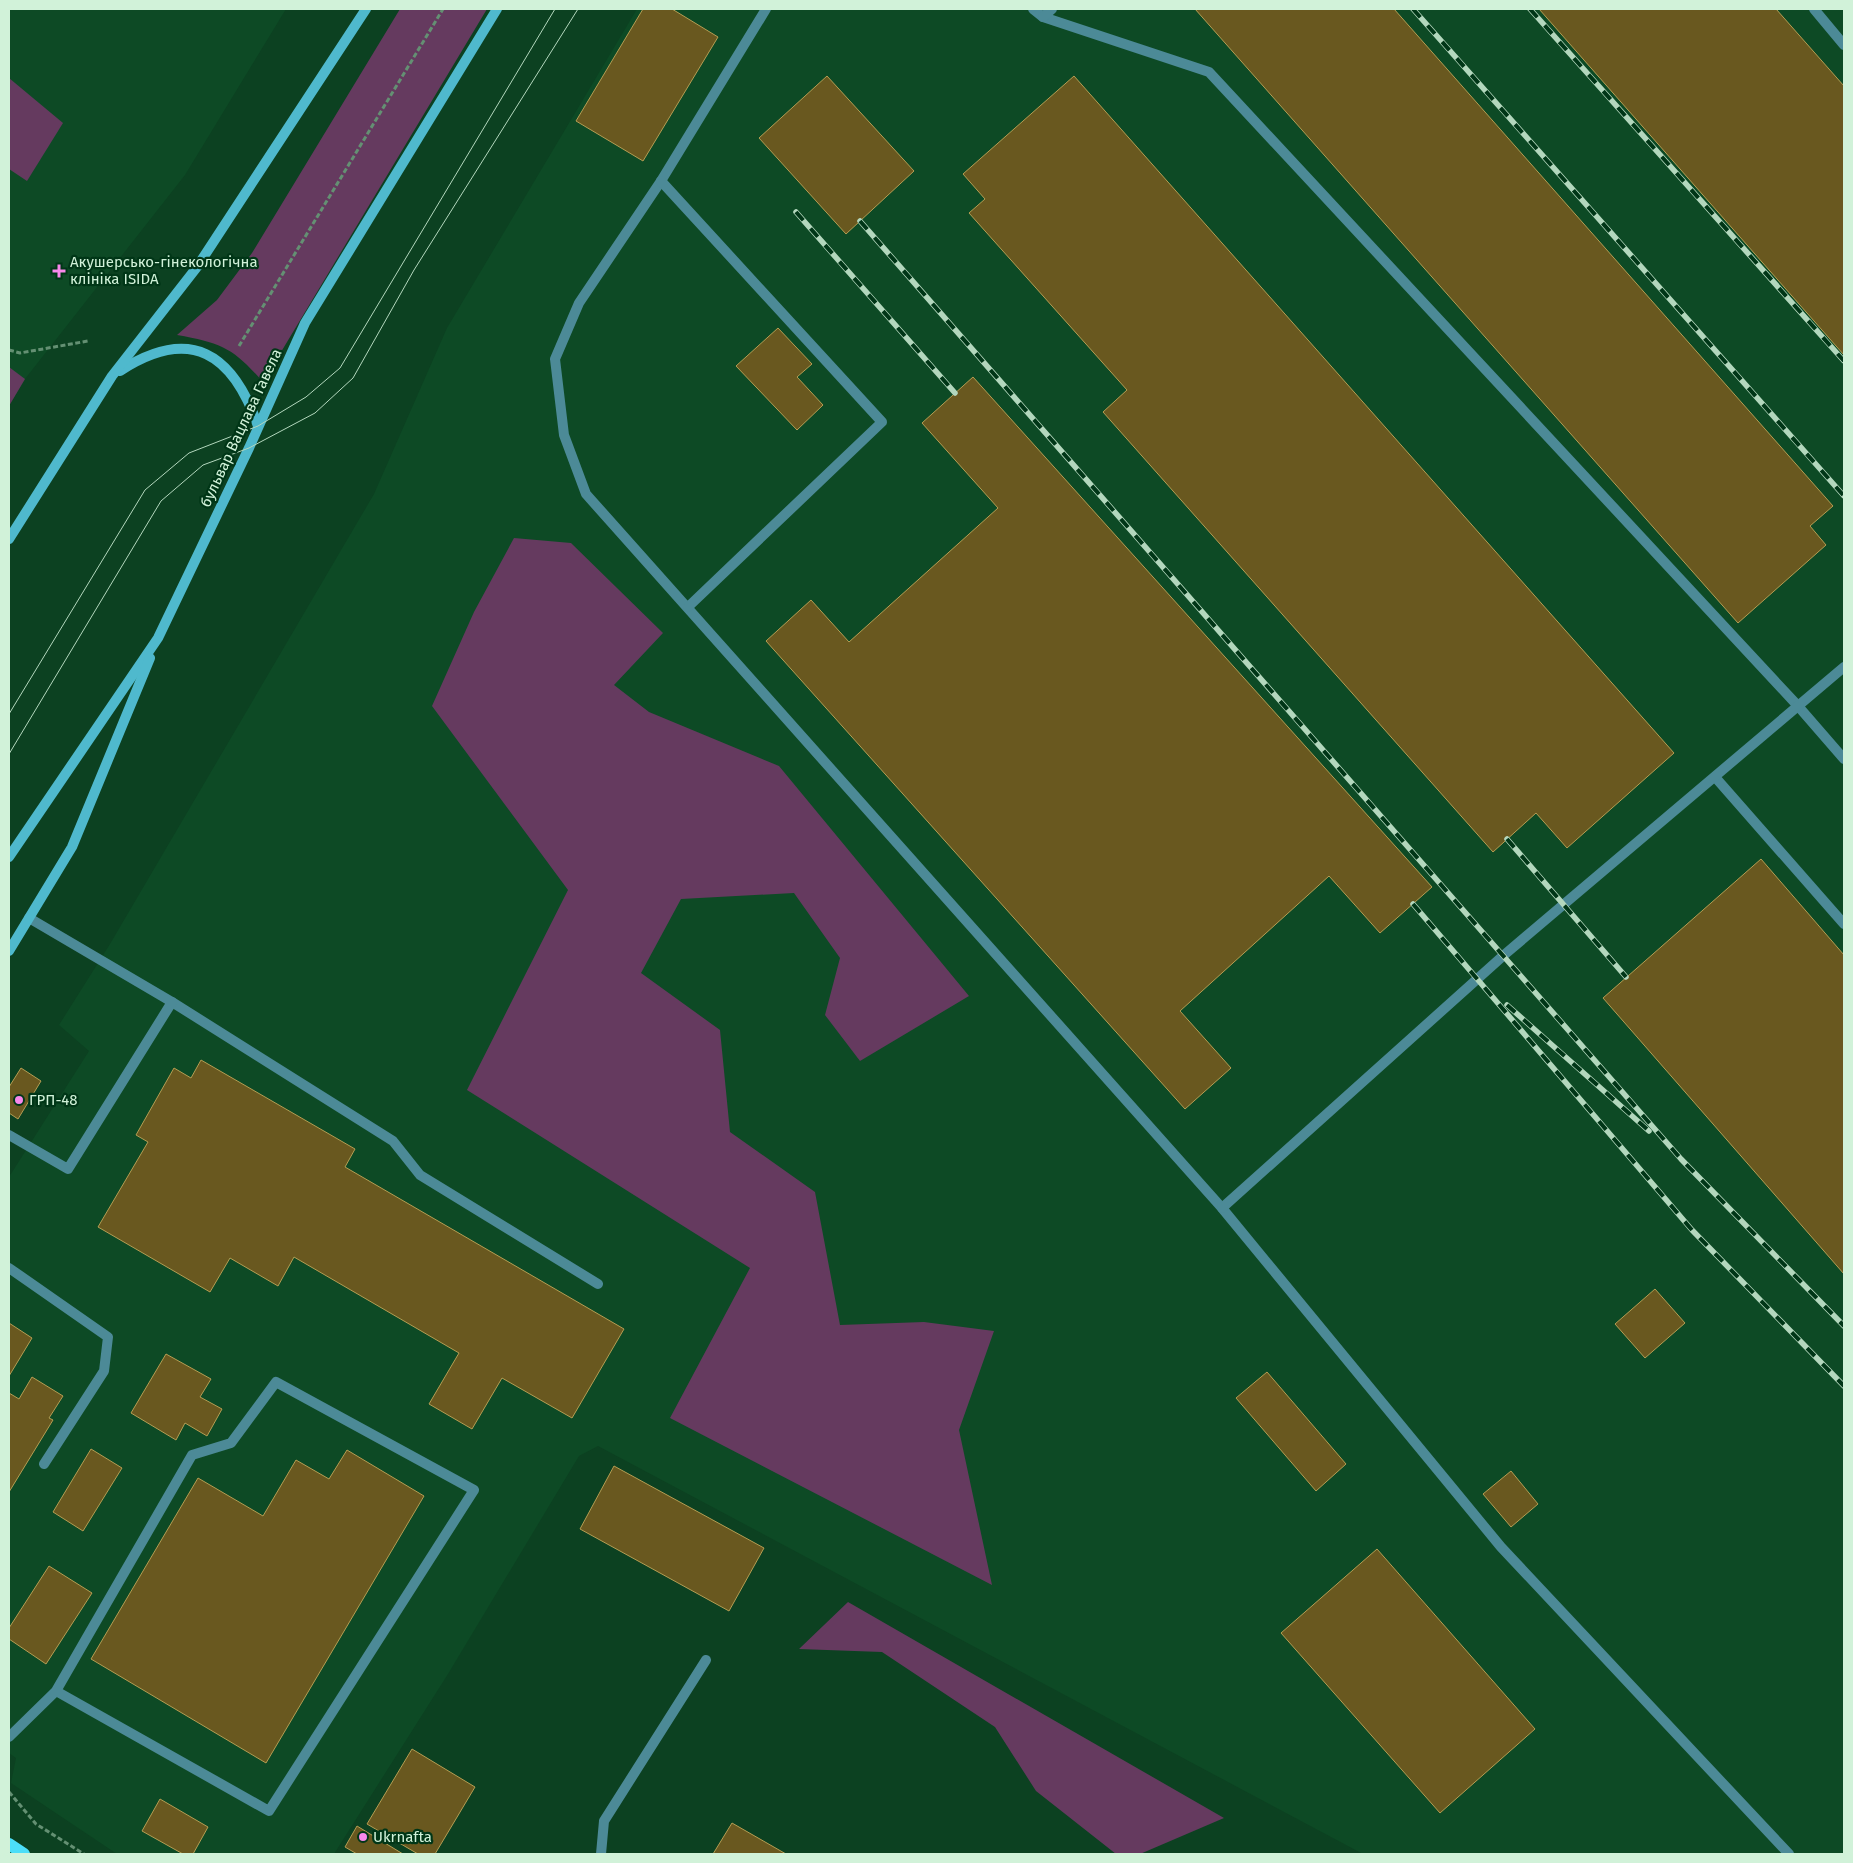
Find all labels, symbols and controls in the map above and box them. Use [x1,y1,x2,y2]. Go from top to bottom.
place label: Акушерсько-гінекологічна клініка ISIDA [70,253,258,288]
marker: Акушерсько-гінекологічна клініка ISIDA [52,264,66,278]
street label: бульвар Вацлава Гавела [196,346,286,510]
place label: ГРП-48 [29,1091,78,1109]
marker: ГРП-48 [13,1094,25,1106]
place label: Ukrnafta [373,1828,432,1846]
marker: Ukrnafta [357,1831,369,1843]

